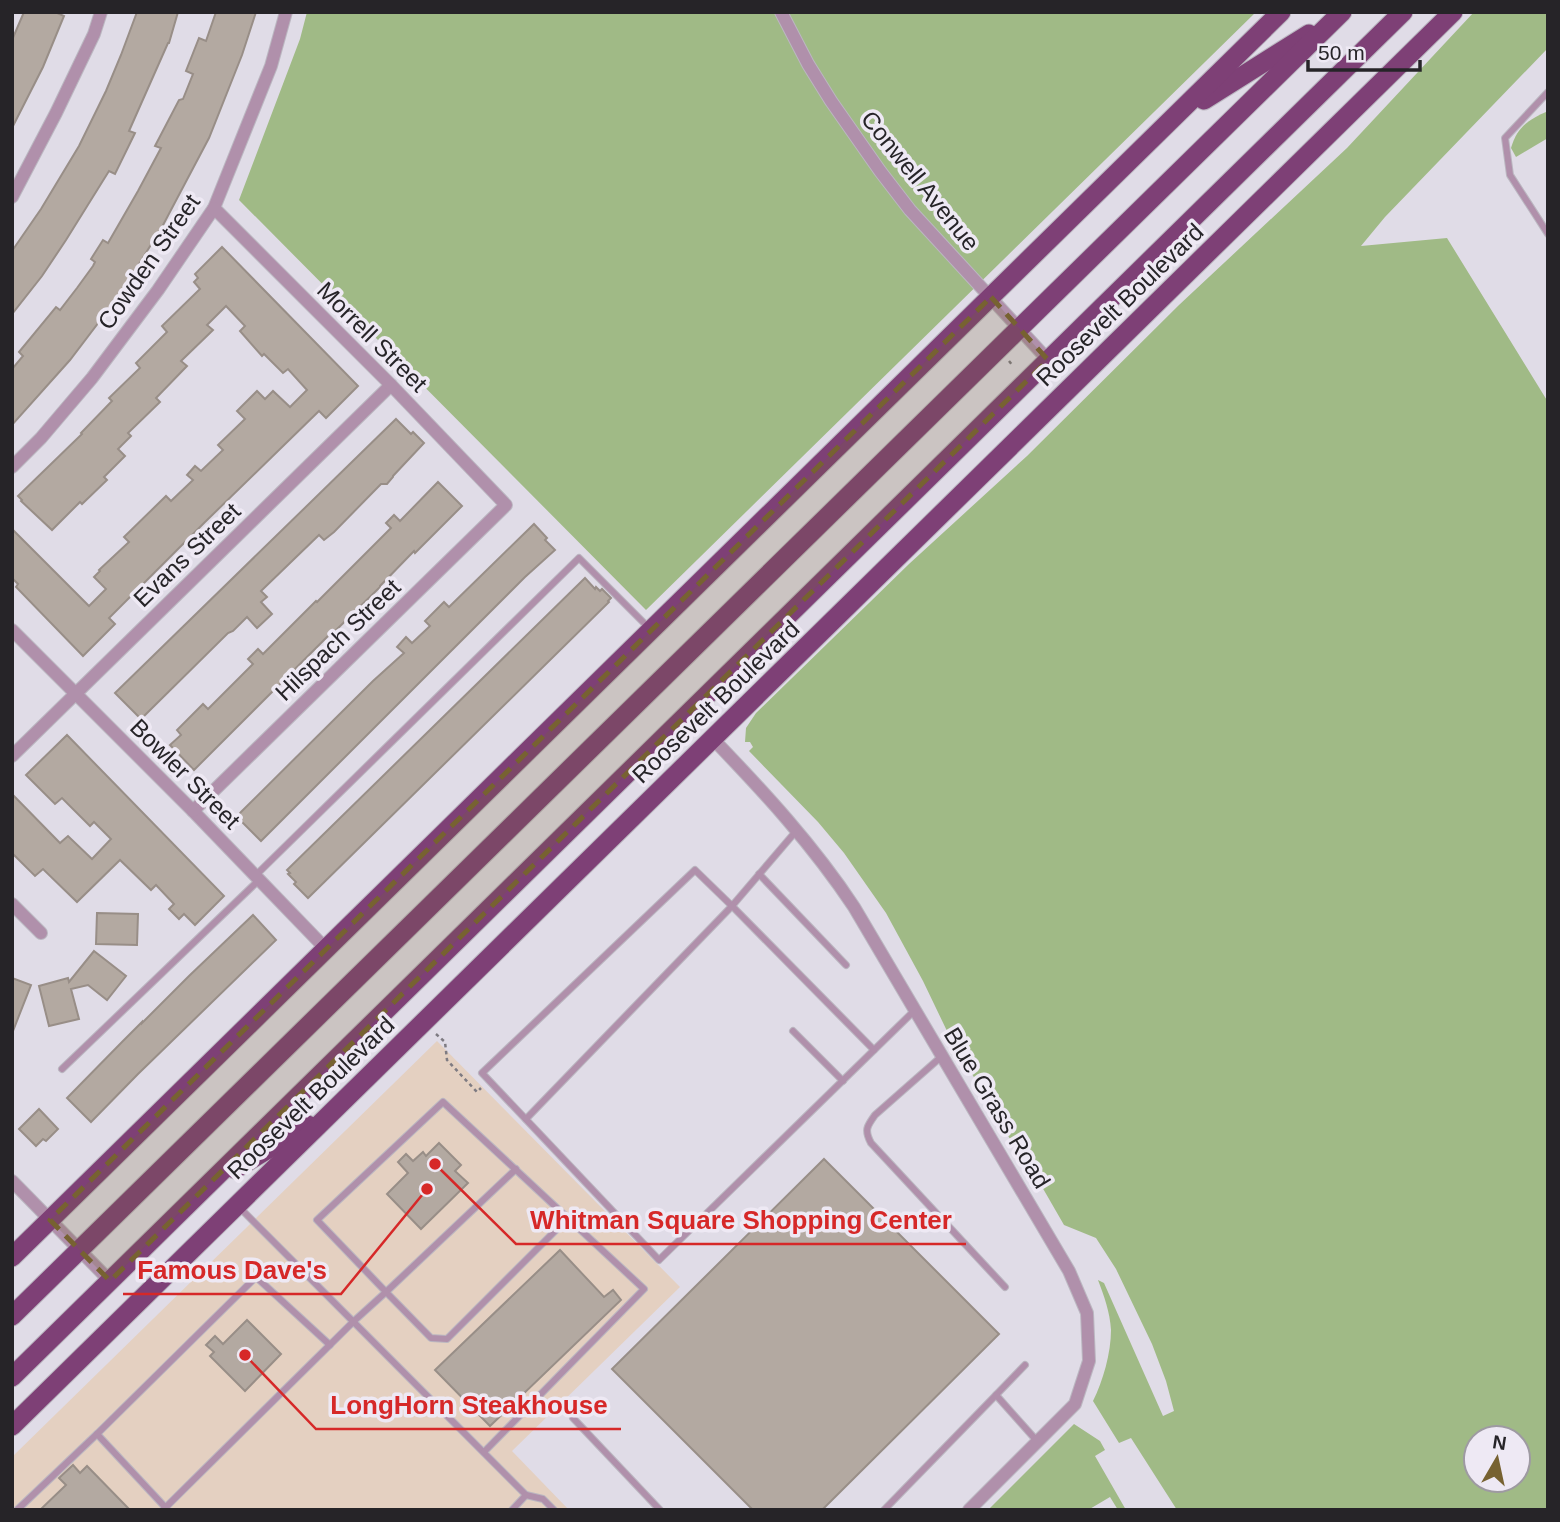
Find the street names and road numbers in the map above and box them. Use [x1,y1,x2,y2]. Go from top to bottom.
street label: Conwell Avenue [856,105,985,256]
street label: Cowden Street [92,189,205,334]
street label: Roosevelt Boulevard [1031,218,1209,391]
street label: Morrell Street [312,276,433,397]
street label: Evans Street [128,497,246,612]
street label: Hilspach Street [270,573,406,706]
street label: Roosevelt Boulevard [627,615,805,788]
street label: Bowler Street [125,713,246,834]
street label: Roosevelt Boulevard [222,1011,400,1184]
street label: Blue Grass Road [939,1022,1056,1193]

